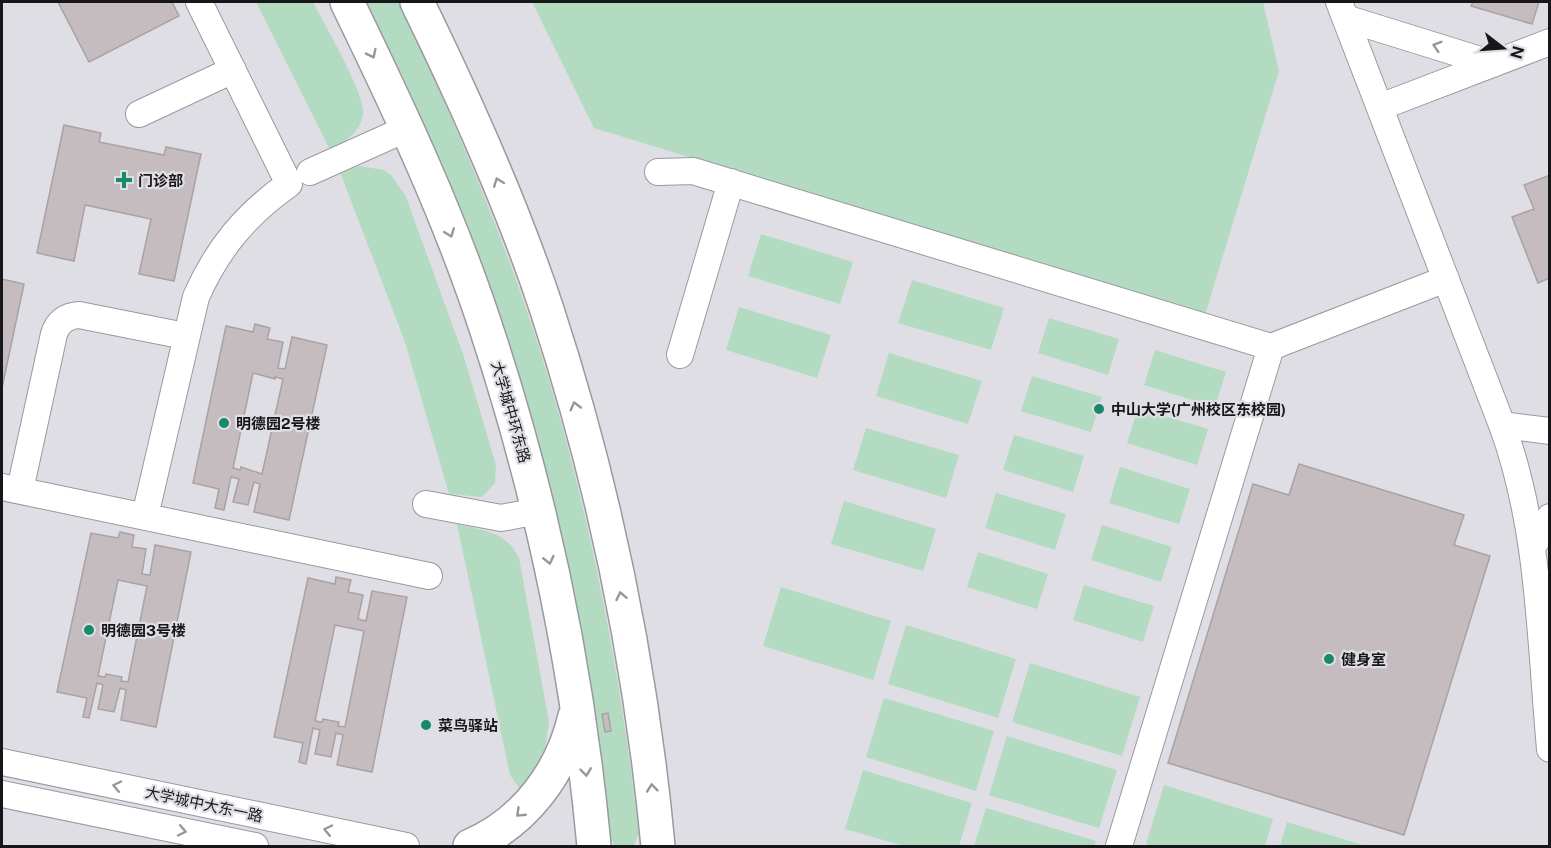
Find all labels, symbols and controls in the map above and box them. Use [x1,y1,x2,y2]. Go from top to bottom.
north arrow [1473,18,1533,78]
one-way arrow [1432,41,1443,54]
text: N [1506,43,1528,61]
one-way arrow [365,48,377,59]
marker: 门诊部 [115,171,133,189]
place label: 门诊部 [138,172,183,189]
one-way arrow [493,178,506,188]
one-way arrow [443,227,455,238]
street label: 大学城中环东路 [488,359,534,465]
one-way arrow [570,401,583,411]
place label: 中山大学(广州校区东校园) [1111,401,1286,418]
marker: 中山大学(广州校区东校园) [1092,402,1106,416]
place label: 明德园2号楼 [236,415,321,432]
marker: 明德园2号楼 [217,416,231,430]
one-way arrow [542,554,555,564]
one-way arrow [616,591,629,601]
place label: 明德园3号楼 [101,622,186,639]
marker: 明德园3号楼 [82,623,96,637]
place label: 健身室 [1341,651,1386,668]
marker: 健身室 [1322,652,1336,666]
place label: 菜鸟驿站 [438,717,498,734]
marker: 菜鸟驿站 [419,718,433,732]
one-way arrow [580,768,592,777]
one-way arrow [112,780,122,793]
street label: 大学城中大东一路 [144,783,264,825]
one-way arrow [646,784,659,793]
one-way arrow [517,806,528,817]
one-way arrow [177,824,187,837]
one-way arrow [324,824,334,837]

